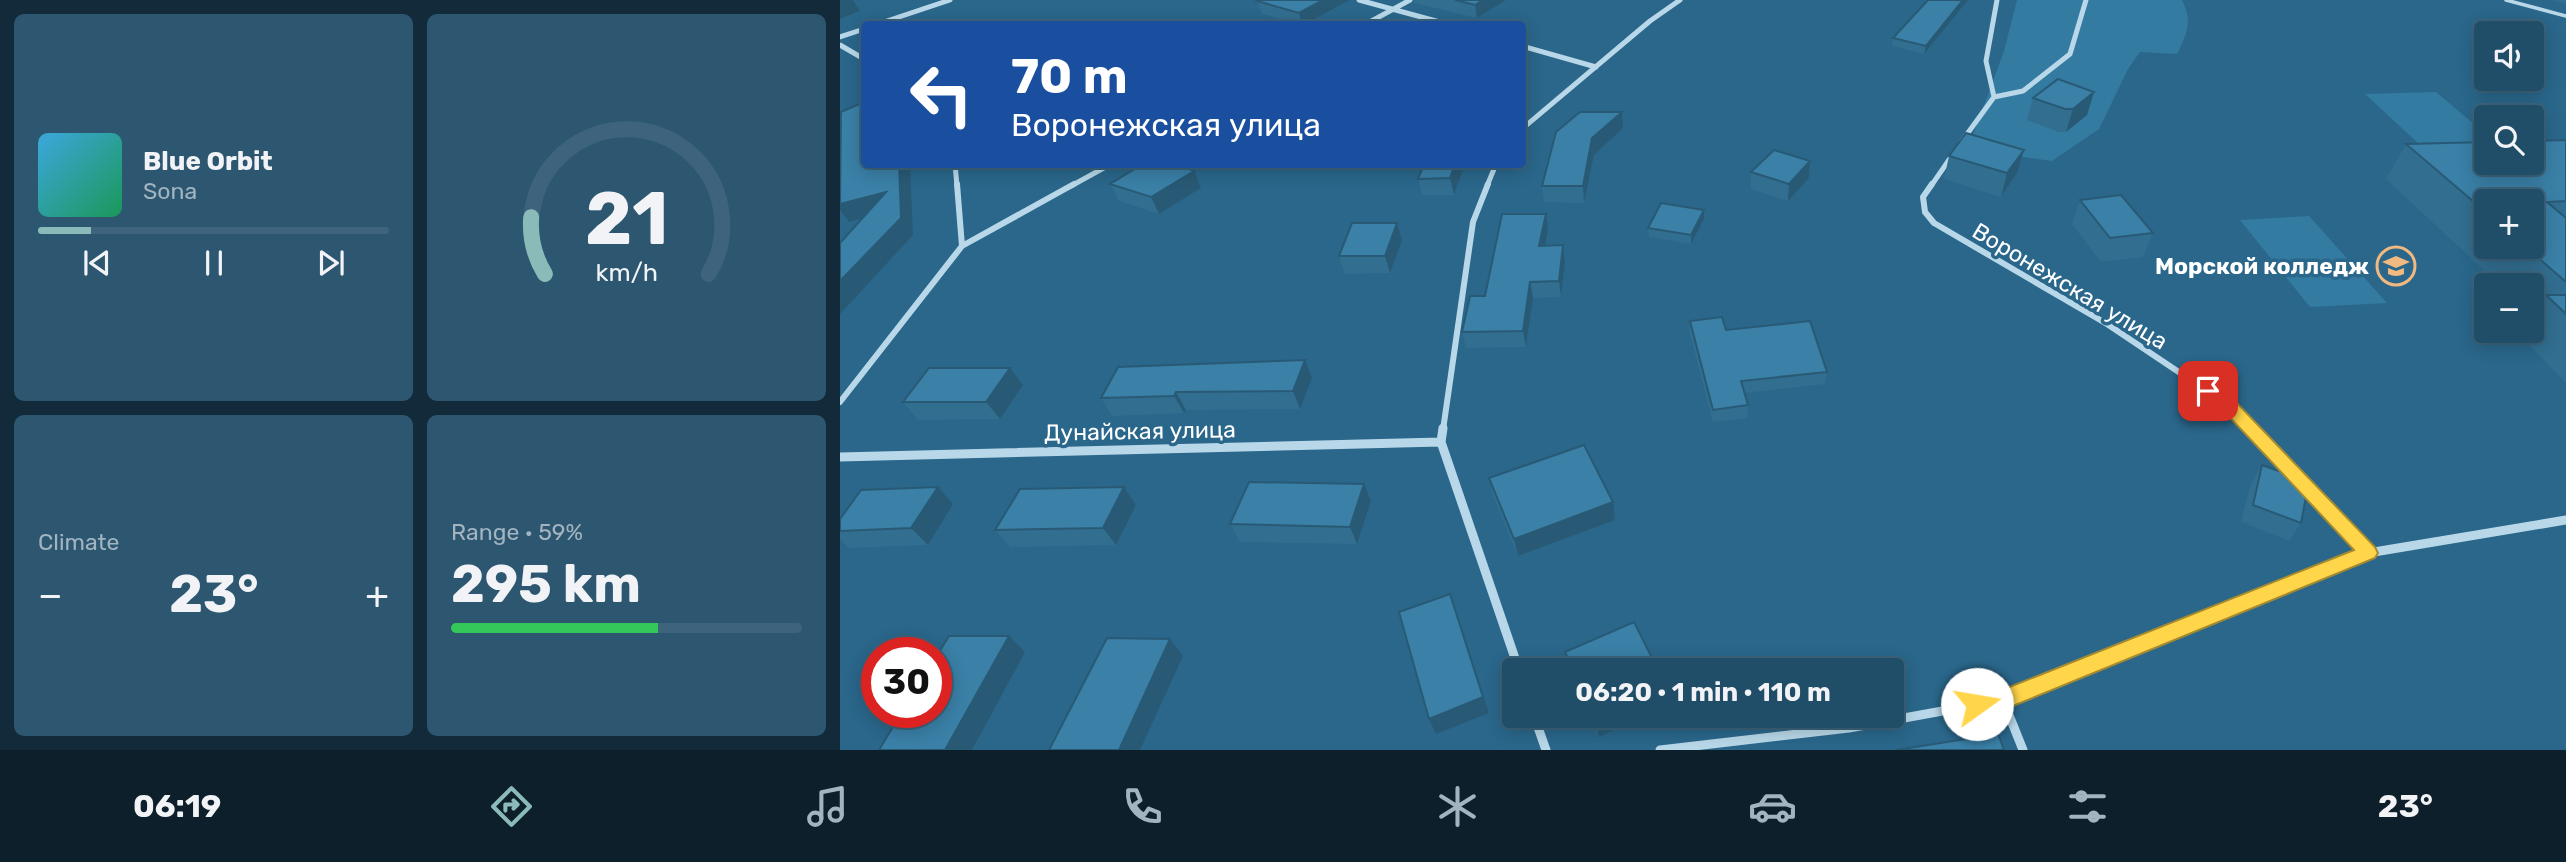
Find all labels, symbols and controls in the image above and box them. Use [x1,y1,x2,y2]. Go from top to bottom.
map controls [2474,21,2544,343]
button: sound [2474,21,2544,91]
text: 70 m [1011,47,1128,105]
icon: left [896,49,987,140]
button: search [2474,105,2544,175]
text: Воронежская улица [1011,106,1321,144]
text: Blue Orbit [143,146,273,177]
text: 21 [585,176,668,262]
text: Sona [143,177,197,205]
button: + [2474,189,2544,259]
street label: Воронежская улица [1967,217,2173,355]
icon: previous [78,244,116,282]
icon: pause [195,244,233,282]
icon: next [312,244,350,282]
school or university icon: Морской колледж [2375,245,2417,287]
place label: Морской колледж [2155,252,2369,280]
text: km/h [595,258,658,287]
button: − [2474,273,2544,343]
pin [2178,361,2238,421]
icon: arrive [2189,372,2227,410]
street label: Дунайская улица [1044,415,1236,447]
text: Range · 59% [451,518,583,546]
text: Climate [38,528,119,556]
text: 295 km [451,553,641,615]
text: 23° [169,563,259,625]
text: − [38,572,63,618]
text: + [365,572,389,618]
speed limit sign: 30 [861,637,952,728]
position arrow [1940,667,2014,741]
text: 06:20 · 1 min · 110 m [1575,677,1831,708]
icon: directions [487,782,536,831]
icon: music [803,782,852,831]
icon: phone [1118,782,1167,831]
icon: climate [1433,782,1482,831]
icon: car [1748,782,1797,831]
icon: filters [2063,782,2112,831]
text: 06:19 [133,787,221,825]
text: 23° [2378,787,2433,825]

